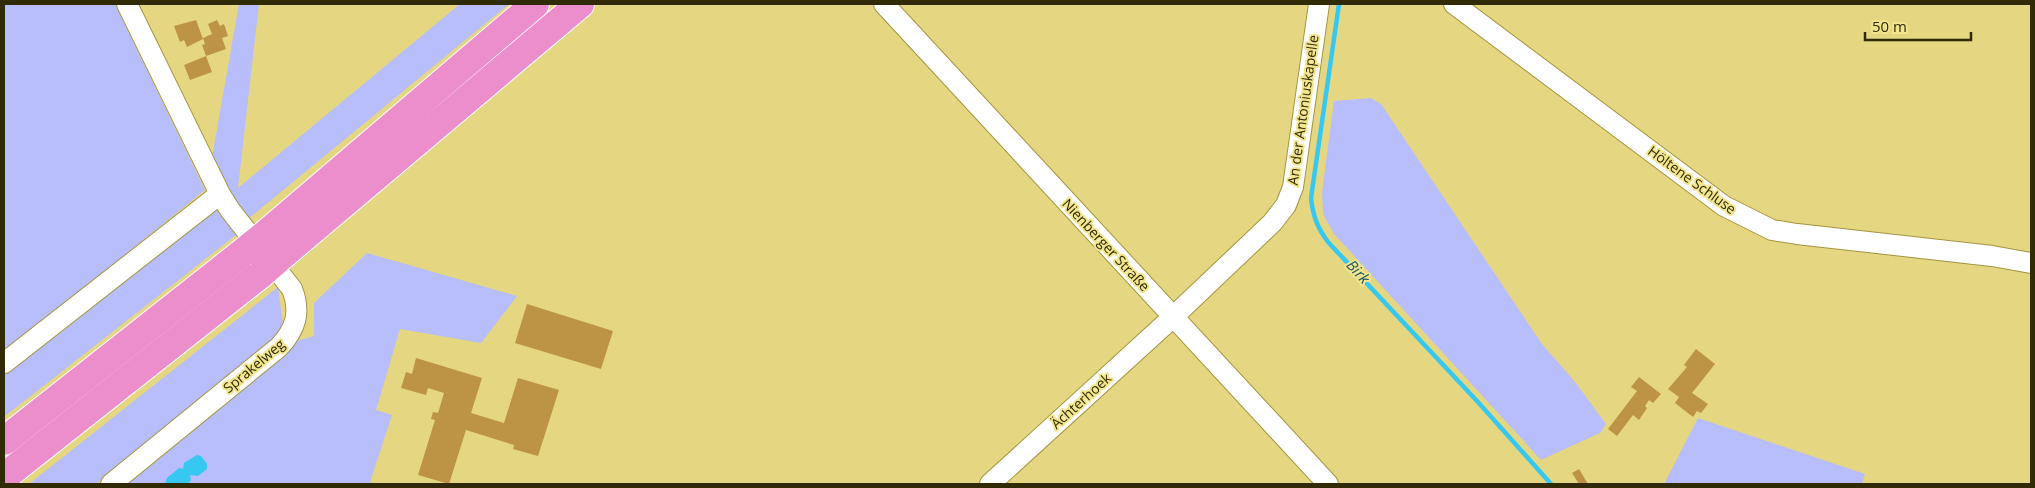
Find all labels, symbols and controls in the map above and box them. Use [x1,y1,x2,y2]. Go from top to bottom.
scale bar [1865,10,1971,42]
text: 50 m [1872,16,1907,36]
street label: An der Antoniuskapelle [1283,33,1322,186]
street label: Höltene Schluse [1644,141,1740,218]
street label: Nienberger Straße [1058,194,1154,295]
water label: Birk [1343,255,1375,288]
street label: Sprakelweg [219,334,289,397]
street label: Ächterhoek [1046,368,1115,433]

